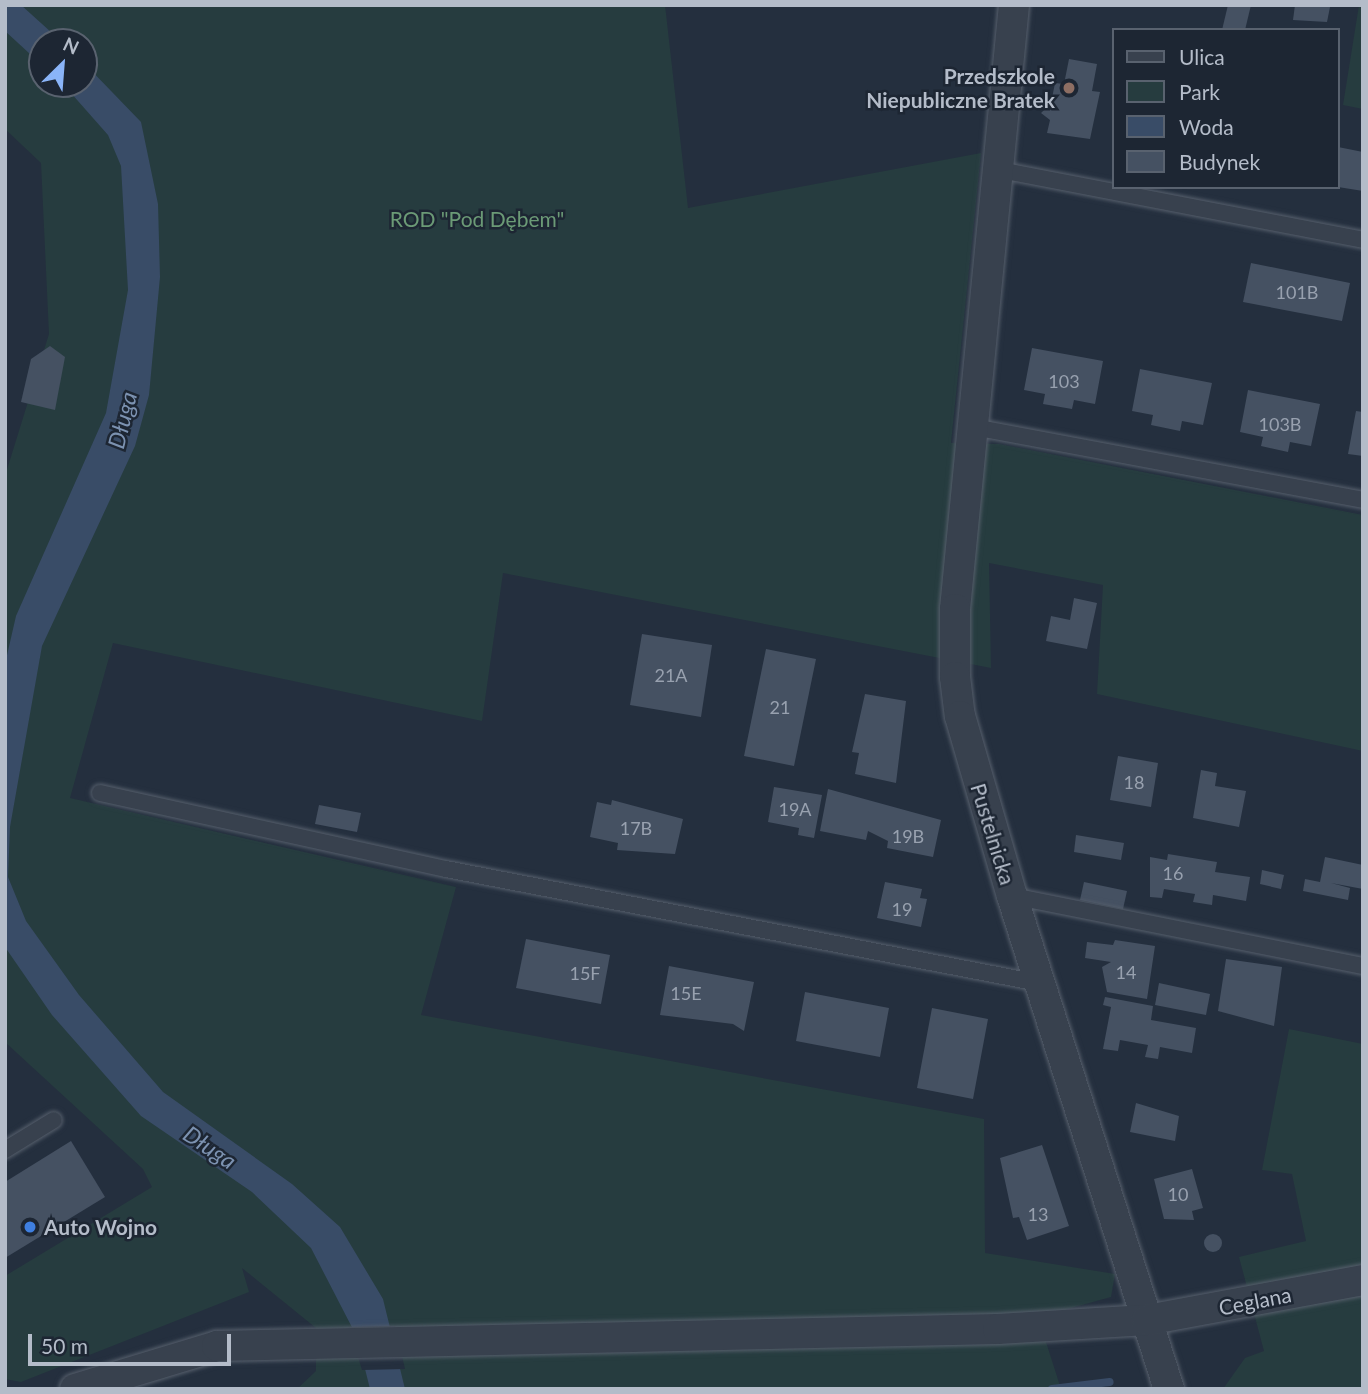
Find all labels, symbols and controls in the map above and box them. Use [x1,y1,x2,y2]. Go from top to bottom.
north arrow [28,28,98,98]
legend [1112,28,1340,189]
text: N [60,32,83,59]
text: Ulica [1179,44,1225,69]
place label: Przedszkole Niepubliczne Bratek [866,63,1055,113]
text: Park [1179,79,1220,104]
marker: Przedszkole Niepubliczne Bratek [1061,80,1077,96]
text: Woda [1179,114,1234,139]
text: Budynek [1179,149,1260,174]
park label: ROD "Pod Dębem" [390,206,564,232]
house number: 101B [1276,281,1318,303]
house number: 103 [1048,370,1080,392]
water label: Długa [102,389,142,451]
house number: 103B [1259,413,1301,435]
house number: 21A [654,664,688,686]
house number: 21 [770,696,790,718]
house number: 18 [1124,771,1144,793]
street label: Pustelnicka [966,780,1020,888]
house number: 19A [778,798,812,820]
house number: 17B [620,817,652,839]
house number: 19B [892,825,924,847]
house number: 16 [1163,862,1183,884]
house number: 19 [892,898,912,920]
house number: 14 [1116,961,1136,983]
house number: 15F [569,962,601,984]
house number: 15E [670,982,702,1004]
water label: Długa [178,1120,242,1174]
house number: 10 [1168,1183,1188,1205]
house number: 13 [1028,1203,1048,1225]
place label: Auto Wojno [44,1214,157,1240]
marker: Auto Wojno [22,1219,38,1235]
street label: Ceglana [1217,1282,1293,1320]
scale bar [32,1320,234,1364]
text: 50 m [41,1333,88,1358]

